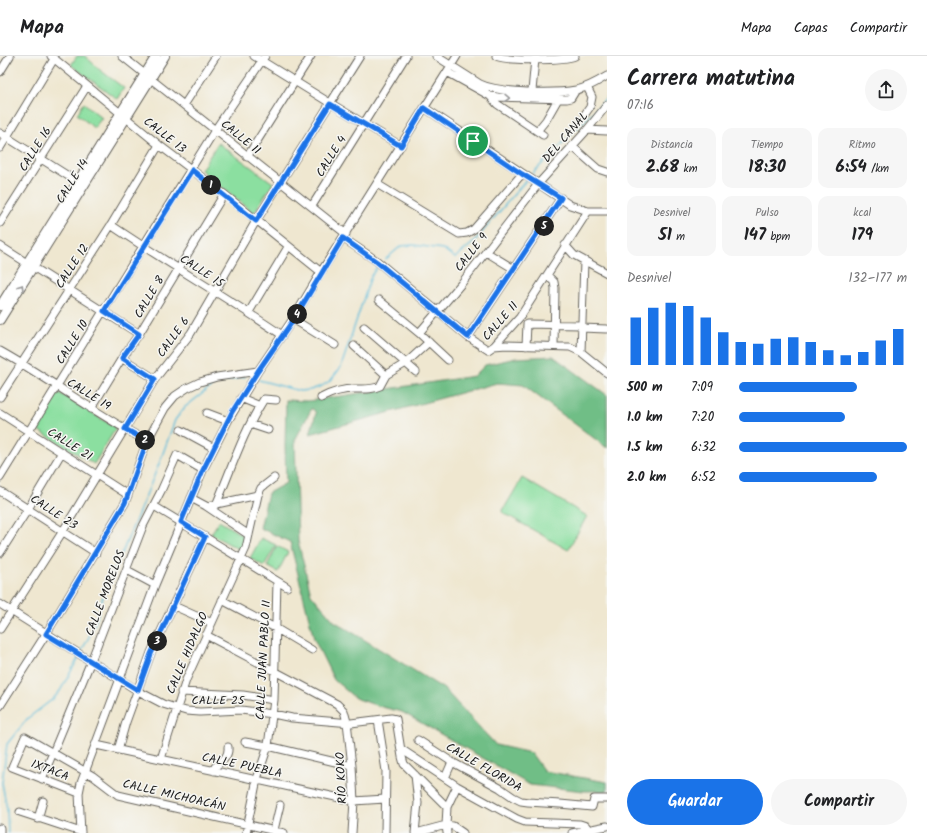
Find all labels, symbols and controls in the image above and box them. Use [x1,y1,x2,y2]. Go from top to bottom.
text: Mapa [20,13,64,43]
text: Mapa [741,17,772,39]
text: Capas [794,17,828,39]
text: Compartir [850,17,907,39]
text: Carrera matutina [627,62,795,97]
button: share [865,69,907,111]
one-way arrow [504,94,510,102]
text: 07:16 [627,95,654,116]
street label: DEL CANAL [538,107,593,167]
street label: CALLE 13 [139,113,190,158]
street label: CALLE 11 [216,115,265,160]
street label: CALLE 16 [14,123,57,175]
pin [456,124,490,158]
icon: arrive [462,130,484,152]
street label: CALLE 4 [311,131,352,181]
text: Distancia [650,136,693,154]
text: Tiempo [751,136,783,154]
text: Ritmo [849,136,876,154]
text: 2.68 [646,154,679,181]
text: 18:30 [748,154,786,181]
text: 6:54 [836,154,867,181]
street label: CALLE 14 [51,155,94,207]
text: km [679,160,697,178]
text: /km [867,160,889,178]
pin: 1 [201,175,221,195]
text: 1 [209,176,213,194]
text: Desnivel [653,204,690,222]
text: Pulso [755,204,779,222]
text: kcal [853,204,871,222]
pin: 5 [534,216,554,236]
text: 5 [541,217,547,235]
text: 51 [658,222,672,249]
text: 147 [744,222,766,249]
text: 179 [851,222,873,249]
text: m [672,228,685,246]
text: bpm [766,228,790,246]
street label: CALLE 9 [450,229,493,276]
street label: CALLE 12 [51,240,94,292]
street label: CALLE 15 [176,250,229,294]
text: Desnivel [627,268,671,289]
text: 132–177 m [848,268,907,289]
street label: CALLE 8 [129,272,170,322]
one-way arrow [16,284,23,291]
street label: CALLE 11 [478,297,523,345]
pin: 4 [287,304,307,324]
text: 4 [294,305,300,323]
street label: CALLE 6 [152,313,195,362]
street label: CALLE 10 [51,316,94,368]
street label: CALLE 19 [63,373,115,416]
text: 500 m [627,377,663,398]
text: 7:09 [691,377,713,398]
text: 1.0 km [627,407,663,428]
text: 7:20 [691,407,714,428]
street label: CALLE 21 [43,423,96,466]
pin: 2 [135,430,155,450]
text: 2 [142,431,148,449]
text: 1.5 km [627,437,663,458]
text: 6:32 [691,437,716,458]
text: 2.0 km [627,467,666,488]
text: 6:52 [691,467,716,488]
street label: CALLE 23 [26,490,81,535]
street label: CALLE MORELOS [80,547,131,639]
street label: CALLE JUAN PABLO II [251,599,276,720]
street label: CALLE HIDALGO [162,609,214,697]
pin: 3 [147,631,167,651]
text: 3 [154,632,160,650]
street label: CALLE 25 [192,691,246,710]
street label: CALLE FLORIDA [442,738,525,797]
street label: CALLE PUEBLA [200,748,284,783]
street label: RÍO KOKO [331,751,352,804]
street label: IXTACA [28,755,72,786]
street label: CALLE MICHOACÁN [121,774,227,817]
button: Guardar [627,779,763,825]
button: Compartir [771,779,907,825]

